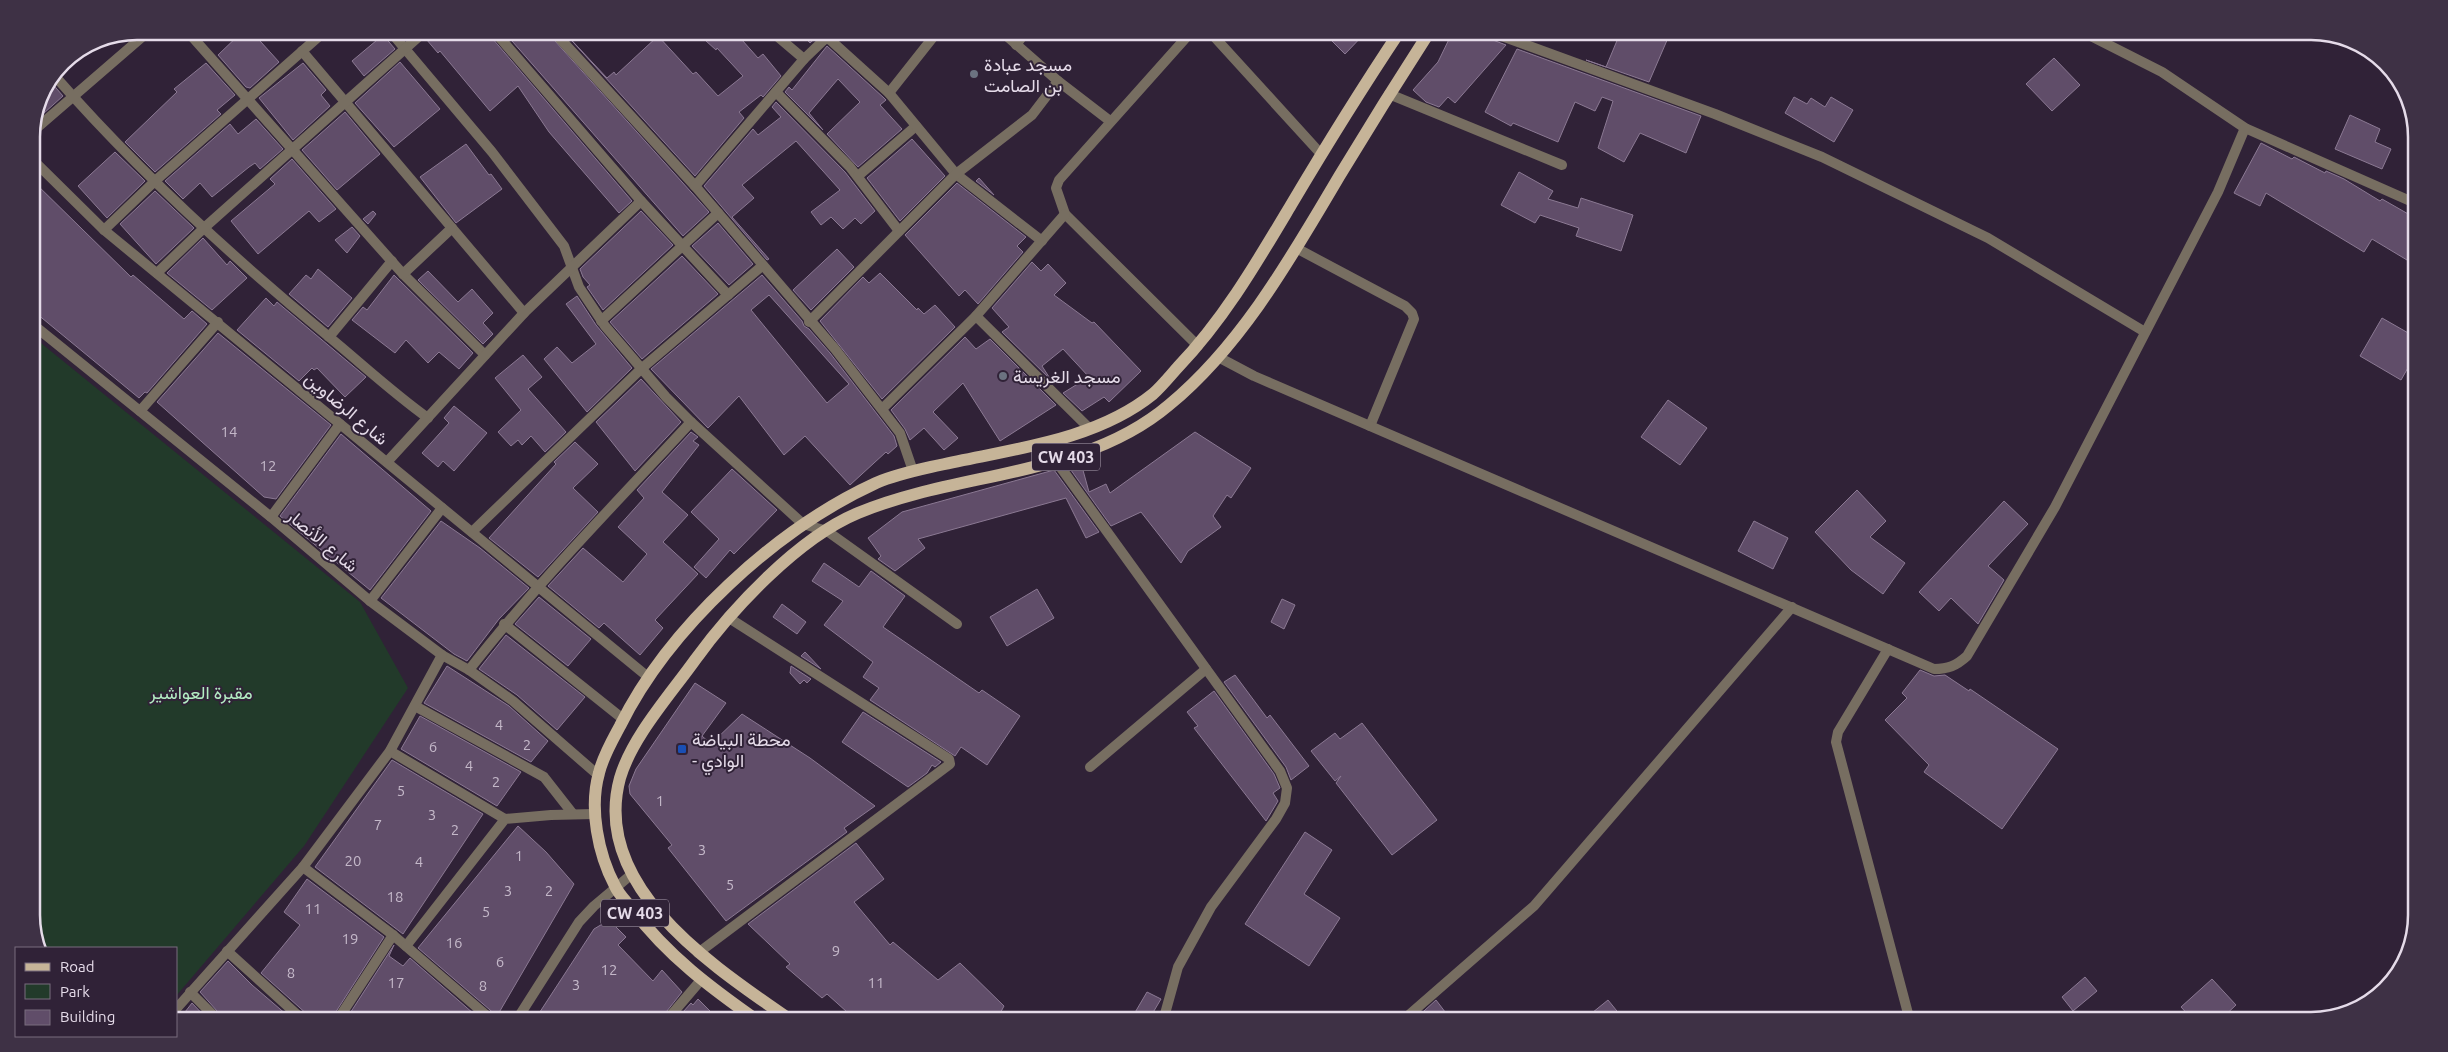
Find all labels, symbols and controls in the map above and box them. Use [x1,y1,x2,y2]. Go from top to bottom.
place label: مسجد عبادة بن الصامت [984,54,1072,97]
marker: مسجد عبادة بن الصامت [968,68,980,80]
place label: مسجد الغريسة [1013,366,1121,388]
street label: شارع الرضاوين [299,367,393,451]
marker: مسجد الغريسة [997,370,1009,382]
house number: 14 [221,423,237,440]
road number: CW 403 [1032,444,1100,471]
house number: 12 [260,457,276,474]
street label: شارع الأنصار [281,504,362,578]
park label: مقبرة العواشير [149,682,252,704]
house number: 4 [495,716,503,733]
place label: محطة البياضة - الوادي [692,729,791,776]
house number: 2 [523,736,531,753]
house number: 6 [429,738,437,755]
marker: محطة البياضة - الوادي [676,743,688,755]
house number: 4 [465,757,473,774]
house number: 2 [492,773,500,790]
house number: 5 [397,782,405,799]
house number: 1 [656,792,664,809]
house number: 3 [428,806,436,823]
house number: 7 [374,816,382,833]
house number: 2 [451,821,459,838]
house number: 3 [698,841,706,858]
house number: 1 [515,847,523,864]
house number: 20 [345,852,361,869]
house number: 4 [415,853,423,870]
house number: 5 [726,876,734,893]
house number: 3 [504,882,512,899]
house number: 2 [545,882,553,899]
house number: 18 [387,888,403,905]
house number: 11 [305,900,321,917]
road number: CW 403 [601,900,669,926]
house number: 5 [482,903,490,920]
house number: 19 [342,930,358,947]
house number: 16 [446,934,462,951]
house number: 9 [832,942,840,959]
legend [15,947,178,1037]
house number: 6 [496,953,504,970]
text: Road [60,958,95,975]
house number: 12 [601,961,617,978]
house number: 8 [287,964,295,981]
house number: 17 [388,974,404,991]
house number: 11 [868,974,884,991]
house number: 3 [572,976,580,993]
house number: 8 [479,977,487,994]
text: Park [60,983,90,1000]
text: Building [60,1008,115,1025]

